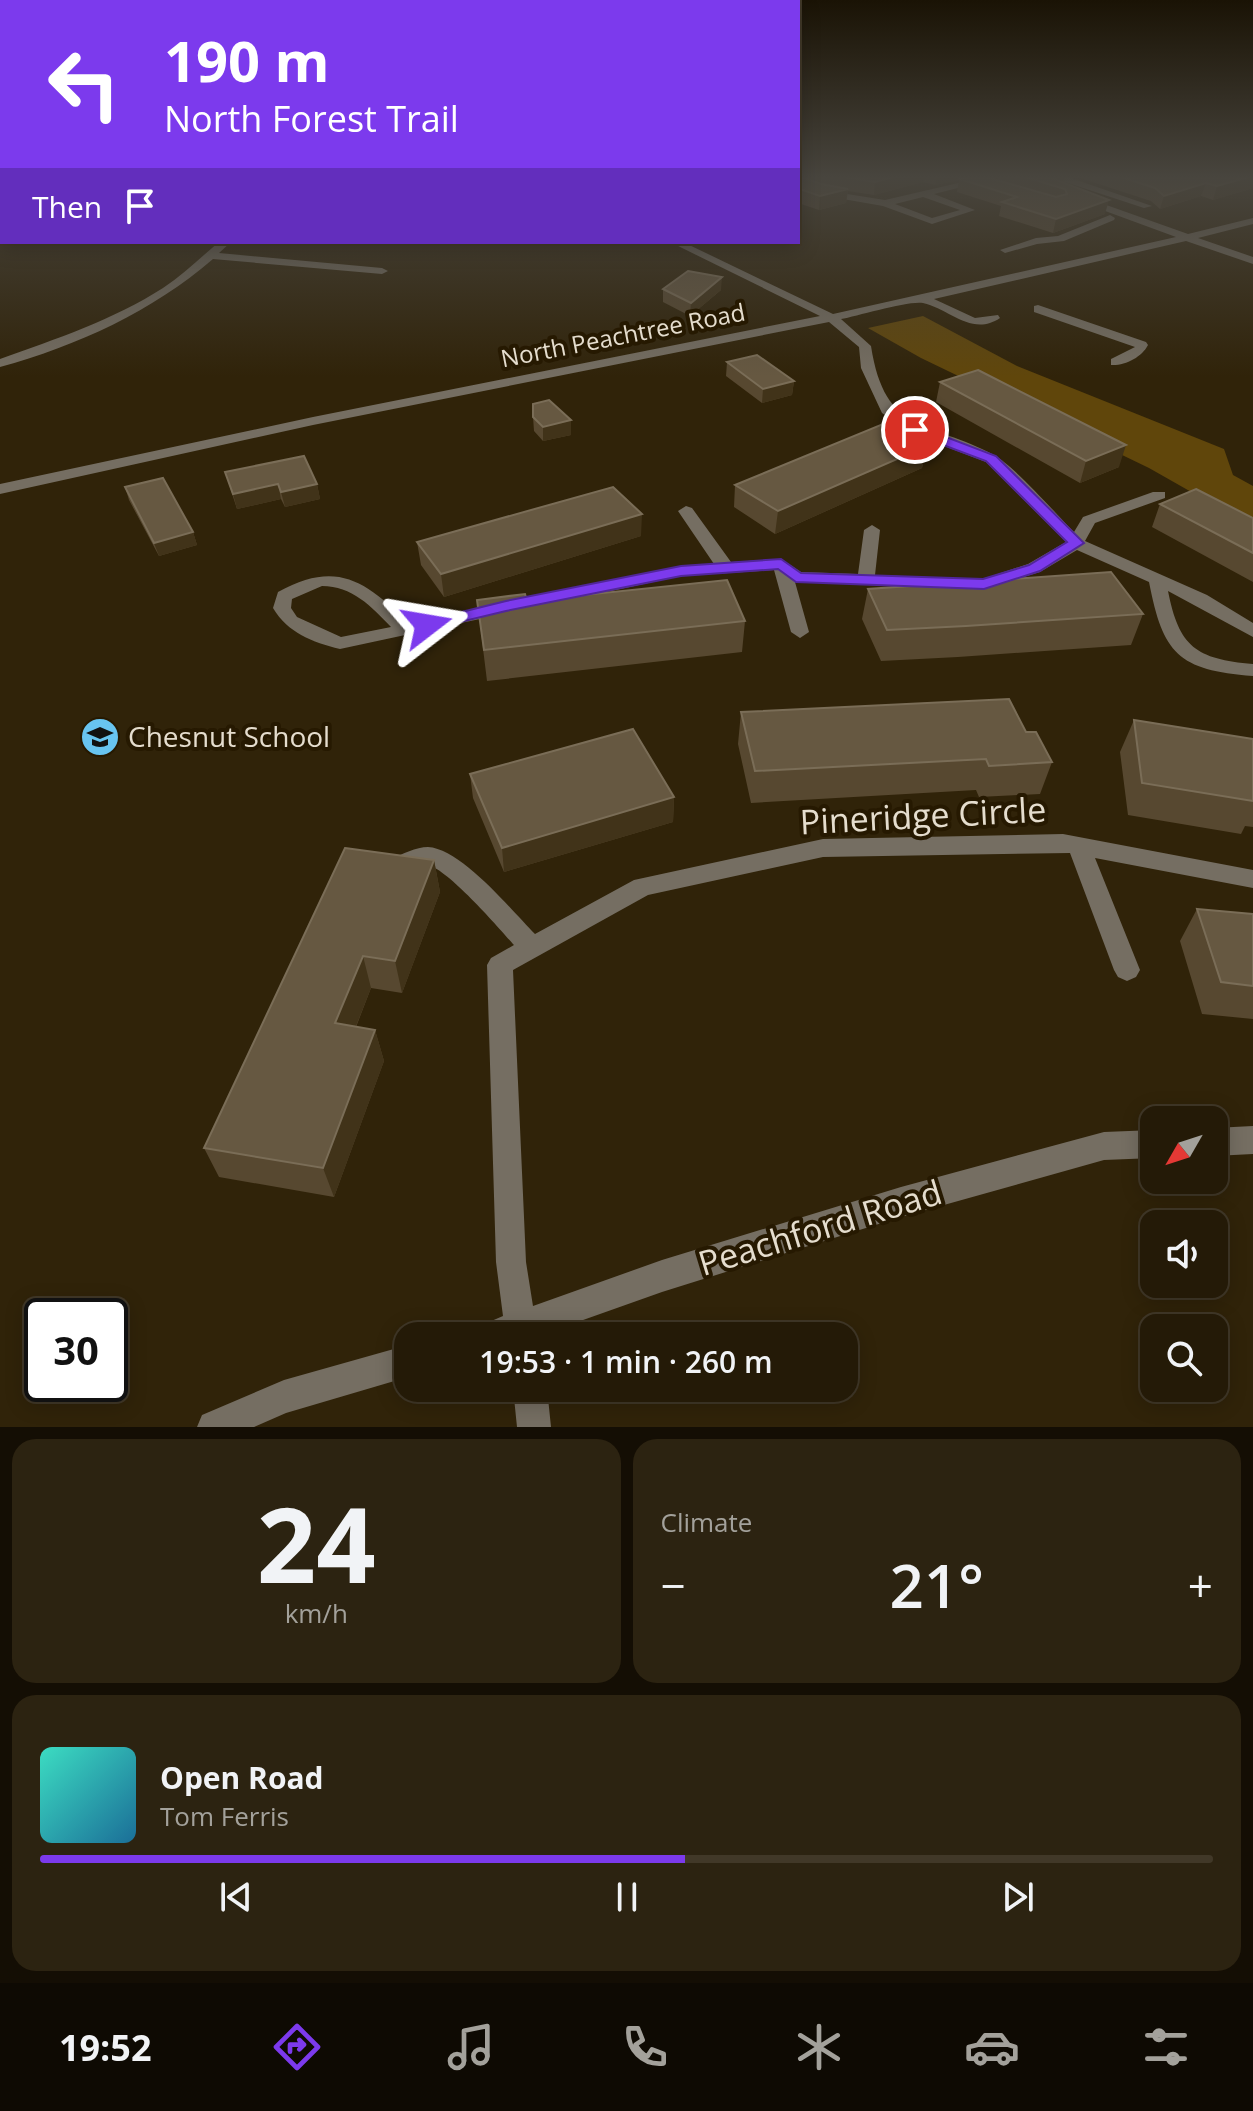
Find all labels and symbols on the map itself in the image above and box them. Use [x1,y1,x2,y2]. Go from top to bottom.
street label: North Peachtree Road [498,295,748,374]
pin [881,396,949,464]
position arrow [385,583,469,667]
school or university icon: Chesnut School [79,716,121,758]
place label: Chesnut School [128,717,330,755]
street label: Pineridge Circle [799,786,1047,844]
north arrow [1140,1106,1228,1194]
street label: Peachford Road [692,1168,947,1286]
speed limit sign: 30 [24,1298,128,1402]

